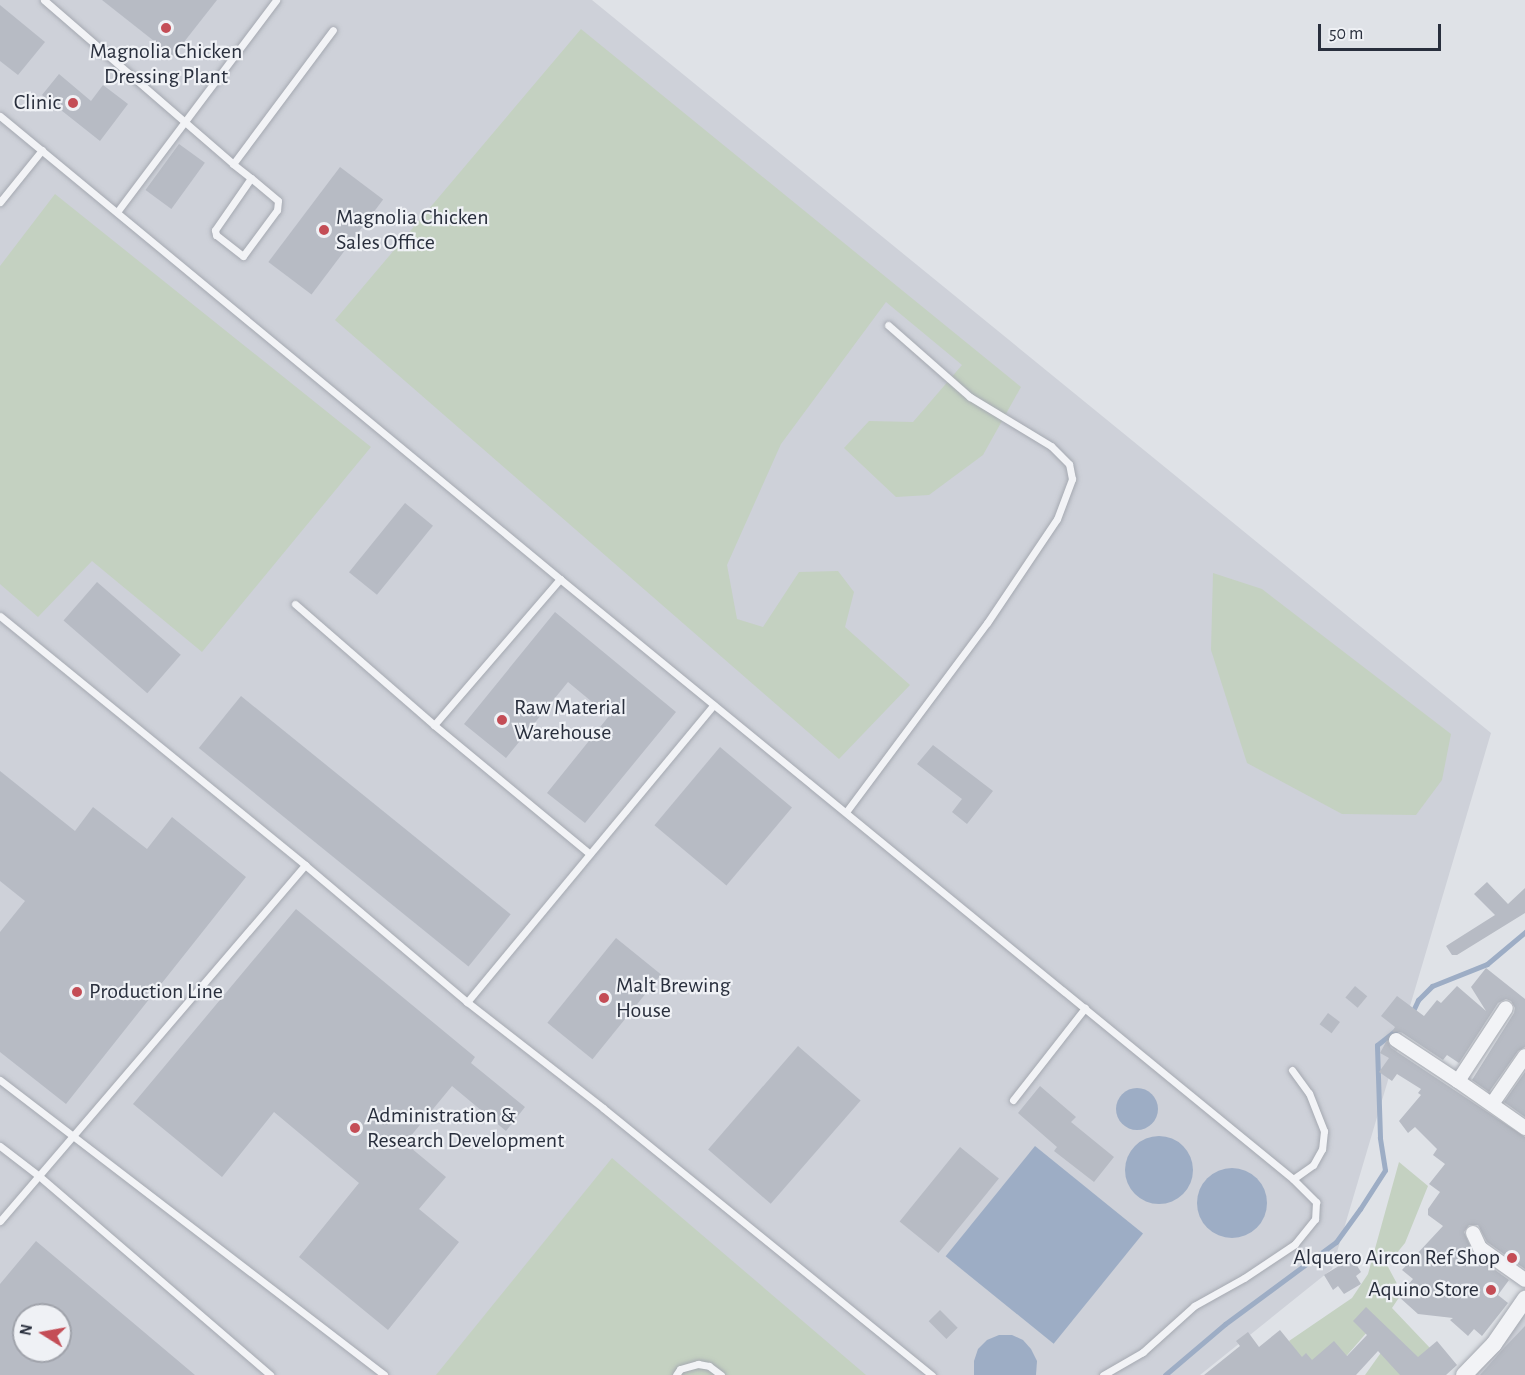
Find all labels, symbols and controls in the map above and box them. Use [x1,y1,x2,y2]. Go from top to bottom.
scale bar [1321,12,1444,50]
marker: Magnolia Chicken Dressing Plant [159,21,173,35]
text: 50 m [1329,25,1363,43]
place label: Magnolia Chicken Dressing Plant [90,38,242,90]
place label: Clinic [14,90,61,116]
marker: Clinic [66,96,80,110]
place label: Magnolia Chicken Sales Office [336,204,489,255]
marker: Magnolia Chicken Sales Office [317,223,331,237]
place label: Raw Material Warehouse [514,694,626,746]
marker: Raw Material Warehouse [495,713,509,727]
place label: Malt Brewing House [616,972,730,1023]
place label: Production Line [89,979,223,1005]
marker: Production Line [70,985,84,999]
marker: Malt Brewing House [597,991,611,1005]
place label: Administration & Research Development [367,1102,564,1154]
marker: Administration & Research Development [348,1121,362,1135]
place label: Alquero Aircon Ref Shop [1293,1245,1500,1271]
marker: Alquero Aircon Ref Shop [1505,1251,1519,1265]
place label: Aquino Store [1368,1277,1479,1303]
marker: Aquino Store [1484,1283,1498,1297]
north arrow [12,1303,72,1363]
text: N [17,1323,35,1337]

